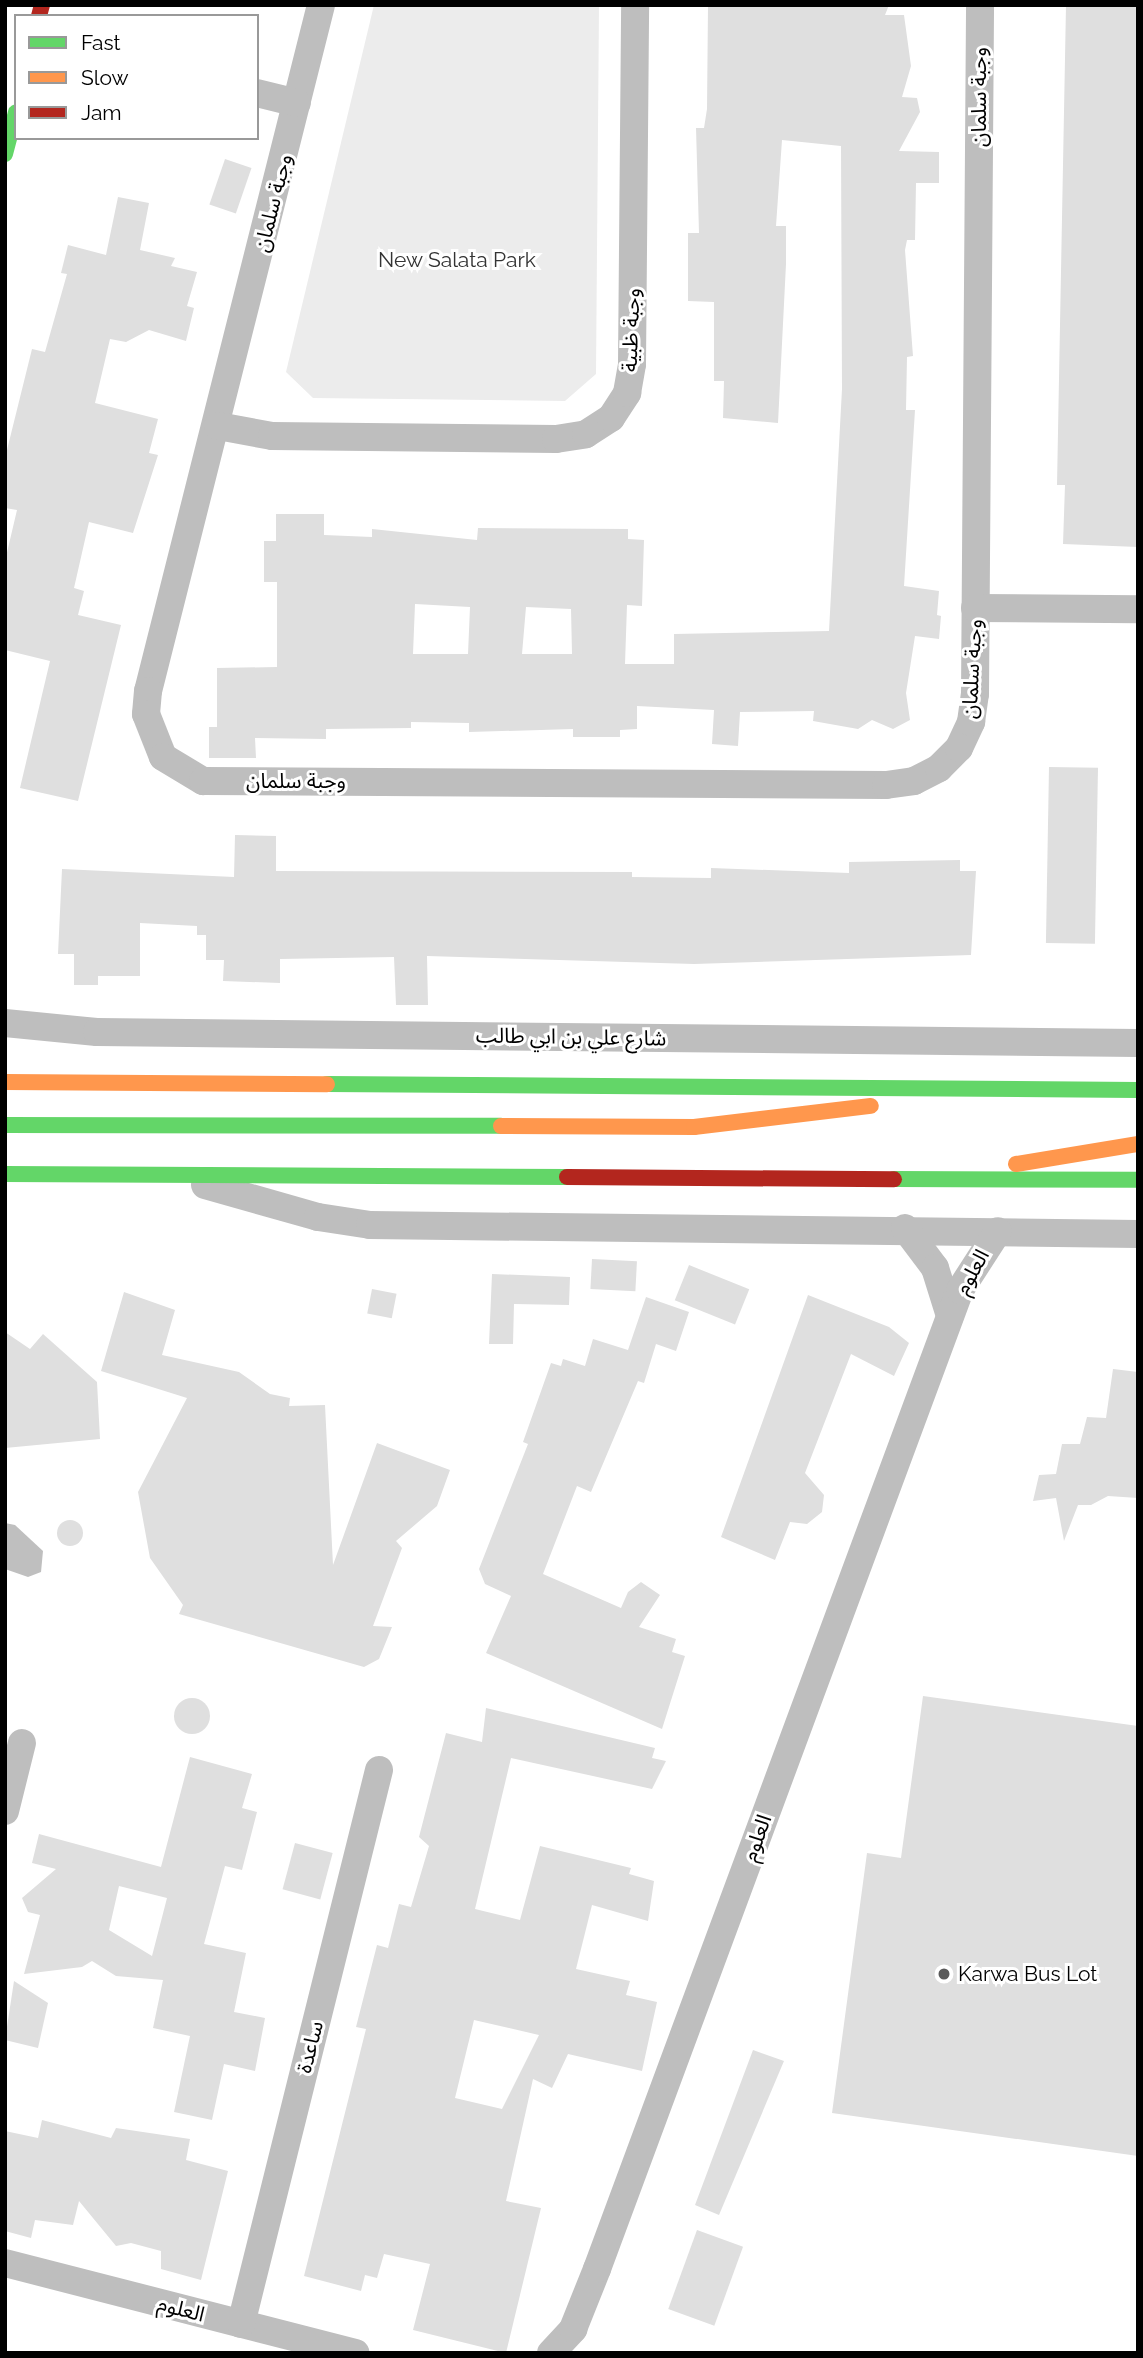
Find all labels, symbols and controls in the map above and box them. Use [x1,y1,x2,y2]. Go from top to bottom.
legend [14,14,259,140]
text: Fast [81,30,121,55]
street label: وجبة سلمان [966,47,992,147]
text: Slow [81,65,129,90]
text: Jam [81,100,122,125]
street label: وجبة سلمان [249,151,297,255]
park label: New Salata Park [378,247,536,273]
street label: وجبة ظبية [617,288,645,372]
street label: وجبة سلمان [957,618,987,720]
street label: وجبة سلمان [246,768,346,794]
street label: شارع علي بن ابي طالب [476,1023,666,1051]
street label: العلوم [949,1245,995,1299]
street label: العلوم [737,1811,777,1865]
place label: Karwa Bus Lot [958,1961,1097,1987]
marker: Karwa Bus Lot [936,1966,952,1982]
street label: ساعدة [291,2018,329,2076]
street label: العلوم [155,2291,207,2327]

